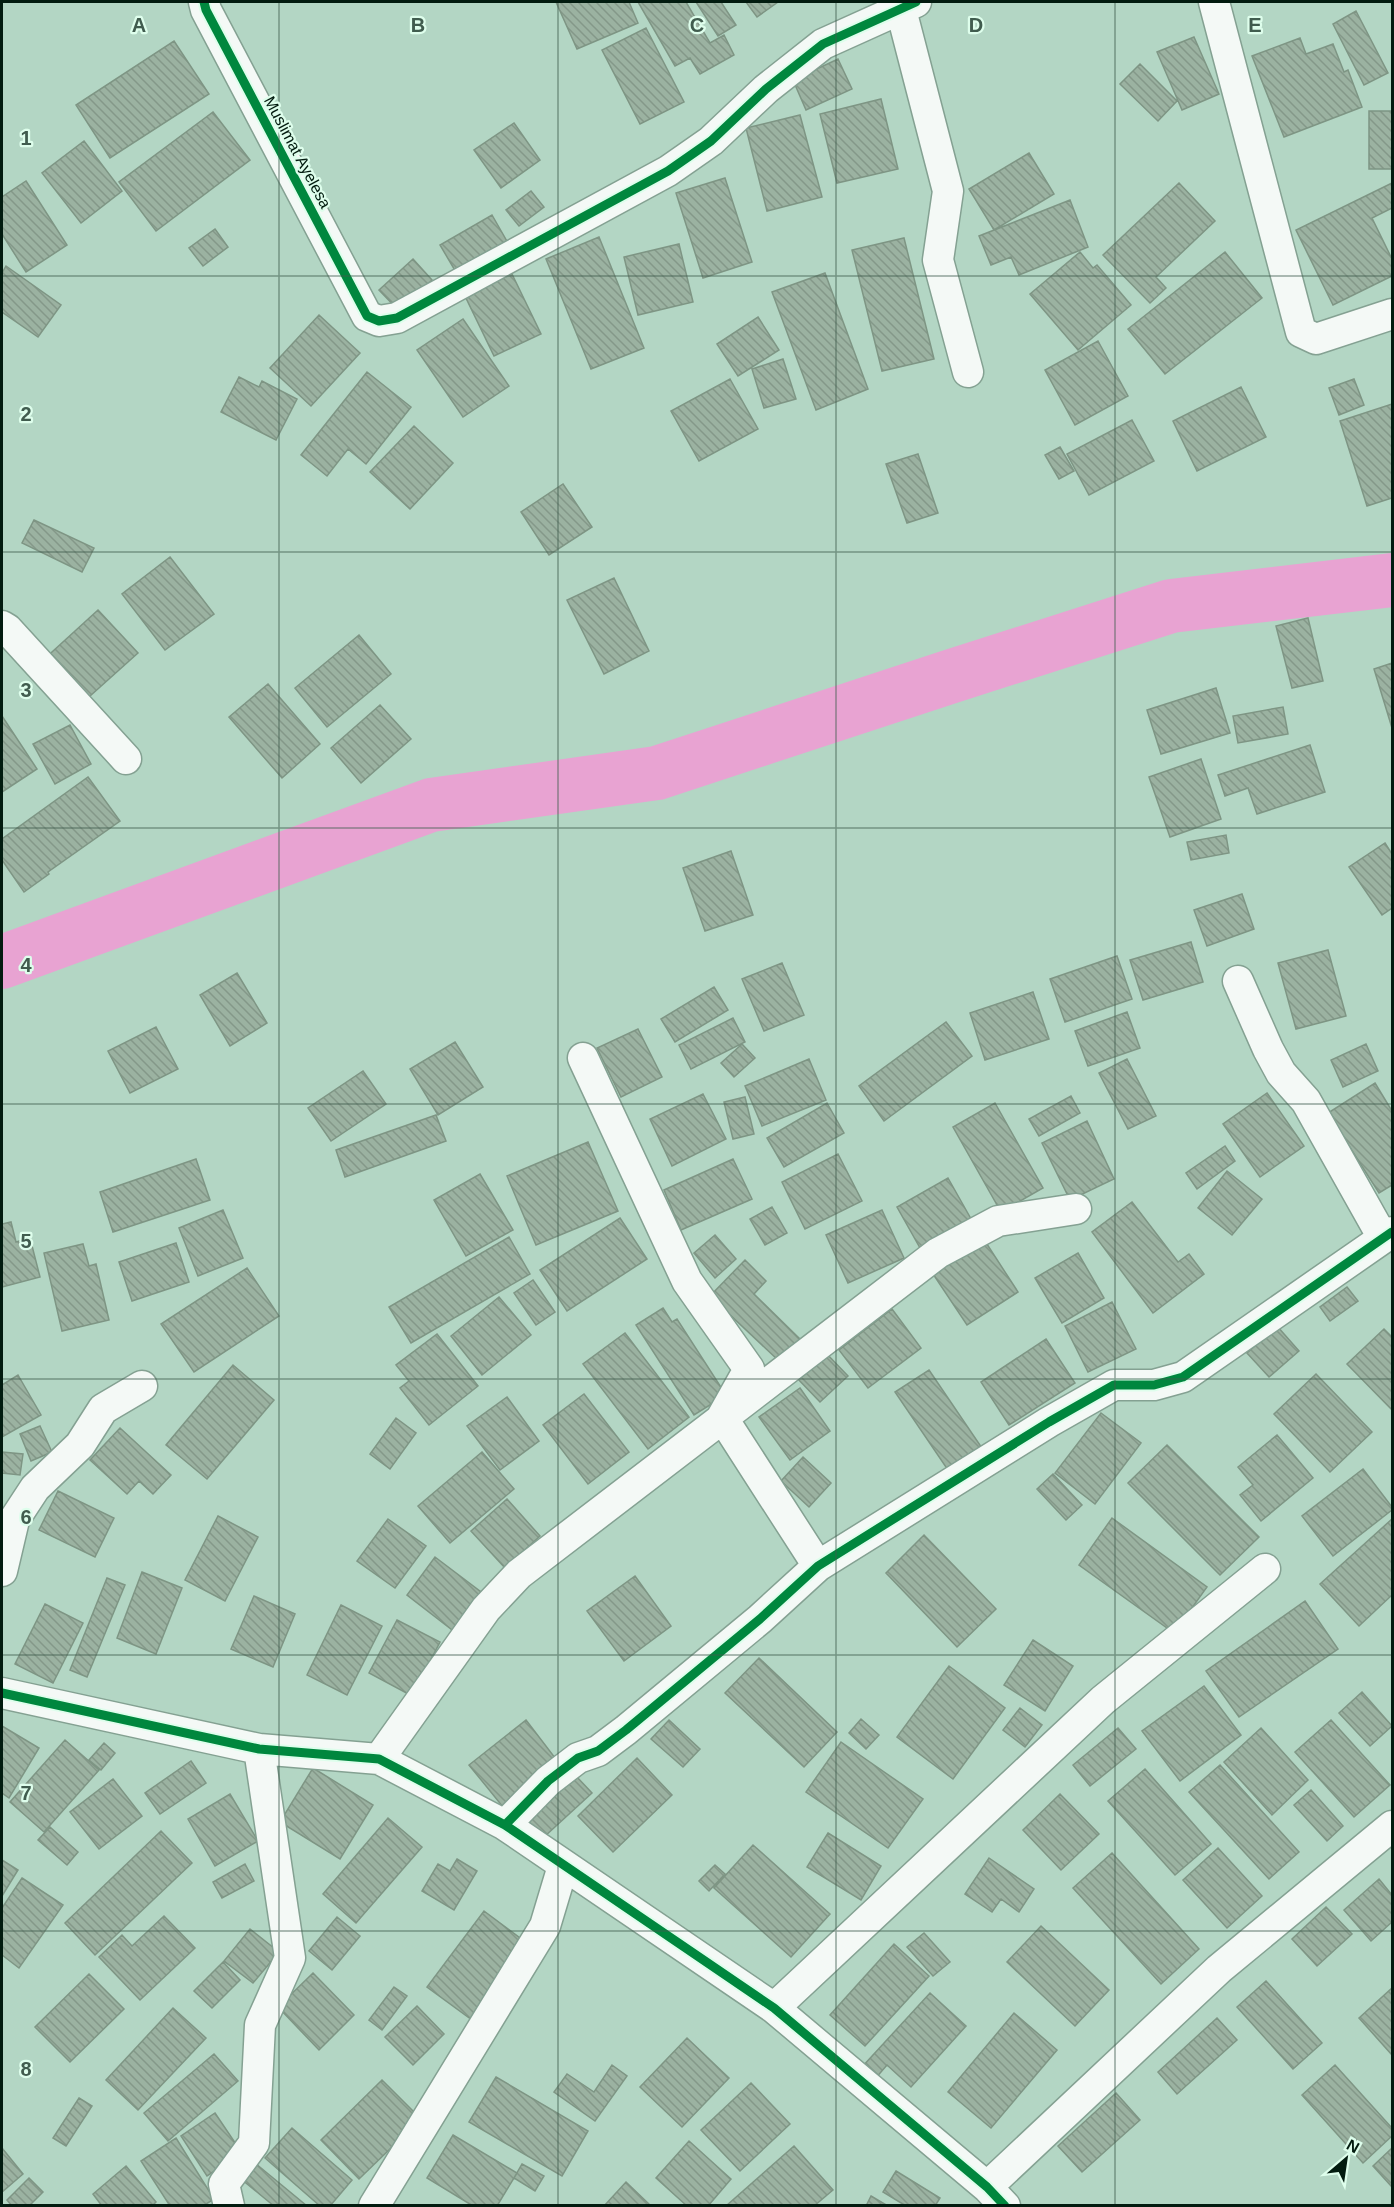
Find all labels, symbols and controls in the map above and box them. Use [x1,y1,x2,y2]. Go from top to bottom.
text: A [132,14,146,36]
text: B [411,14,425,36]
text: C [690,14,704,36]
text: D [969,14,983,36]
text: E [1248,14,1262,36]
street label: Muslimat Ayelesa [261,93,334,211]
text: 1 [20,127,32,149]
text: 2 [20,403,32,425]
text: 3 [20,679,32,701]
text: 4 [20,954,32,976]
text: 5 [20,1230,32,1252]
text: 6 [20,1506,32,1528]
text: 7 [20,1782,32,1804]
text: 8 [20,2058,32,2080]
north arrow [1316,2129,1376,2189]
text: N [1344,2136,1362,2157]

